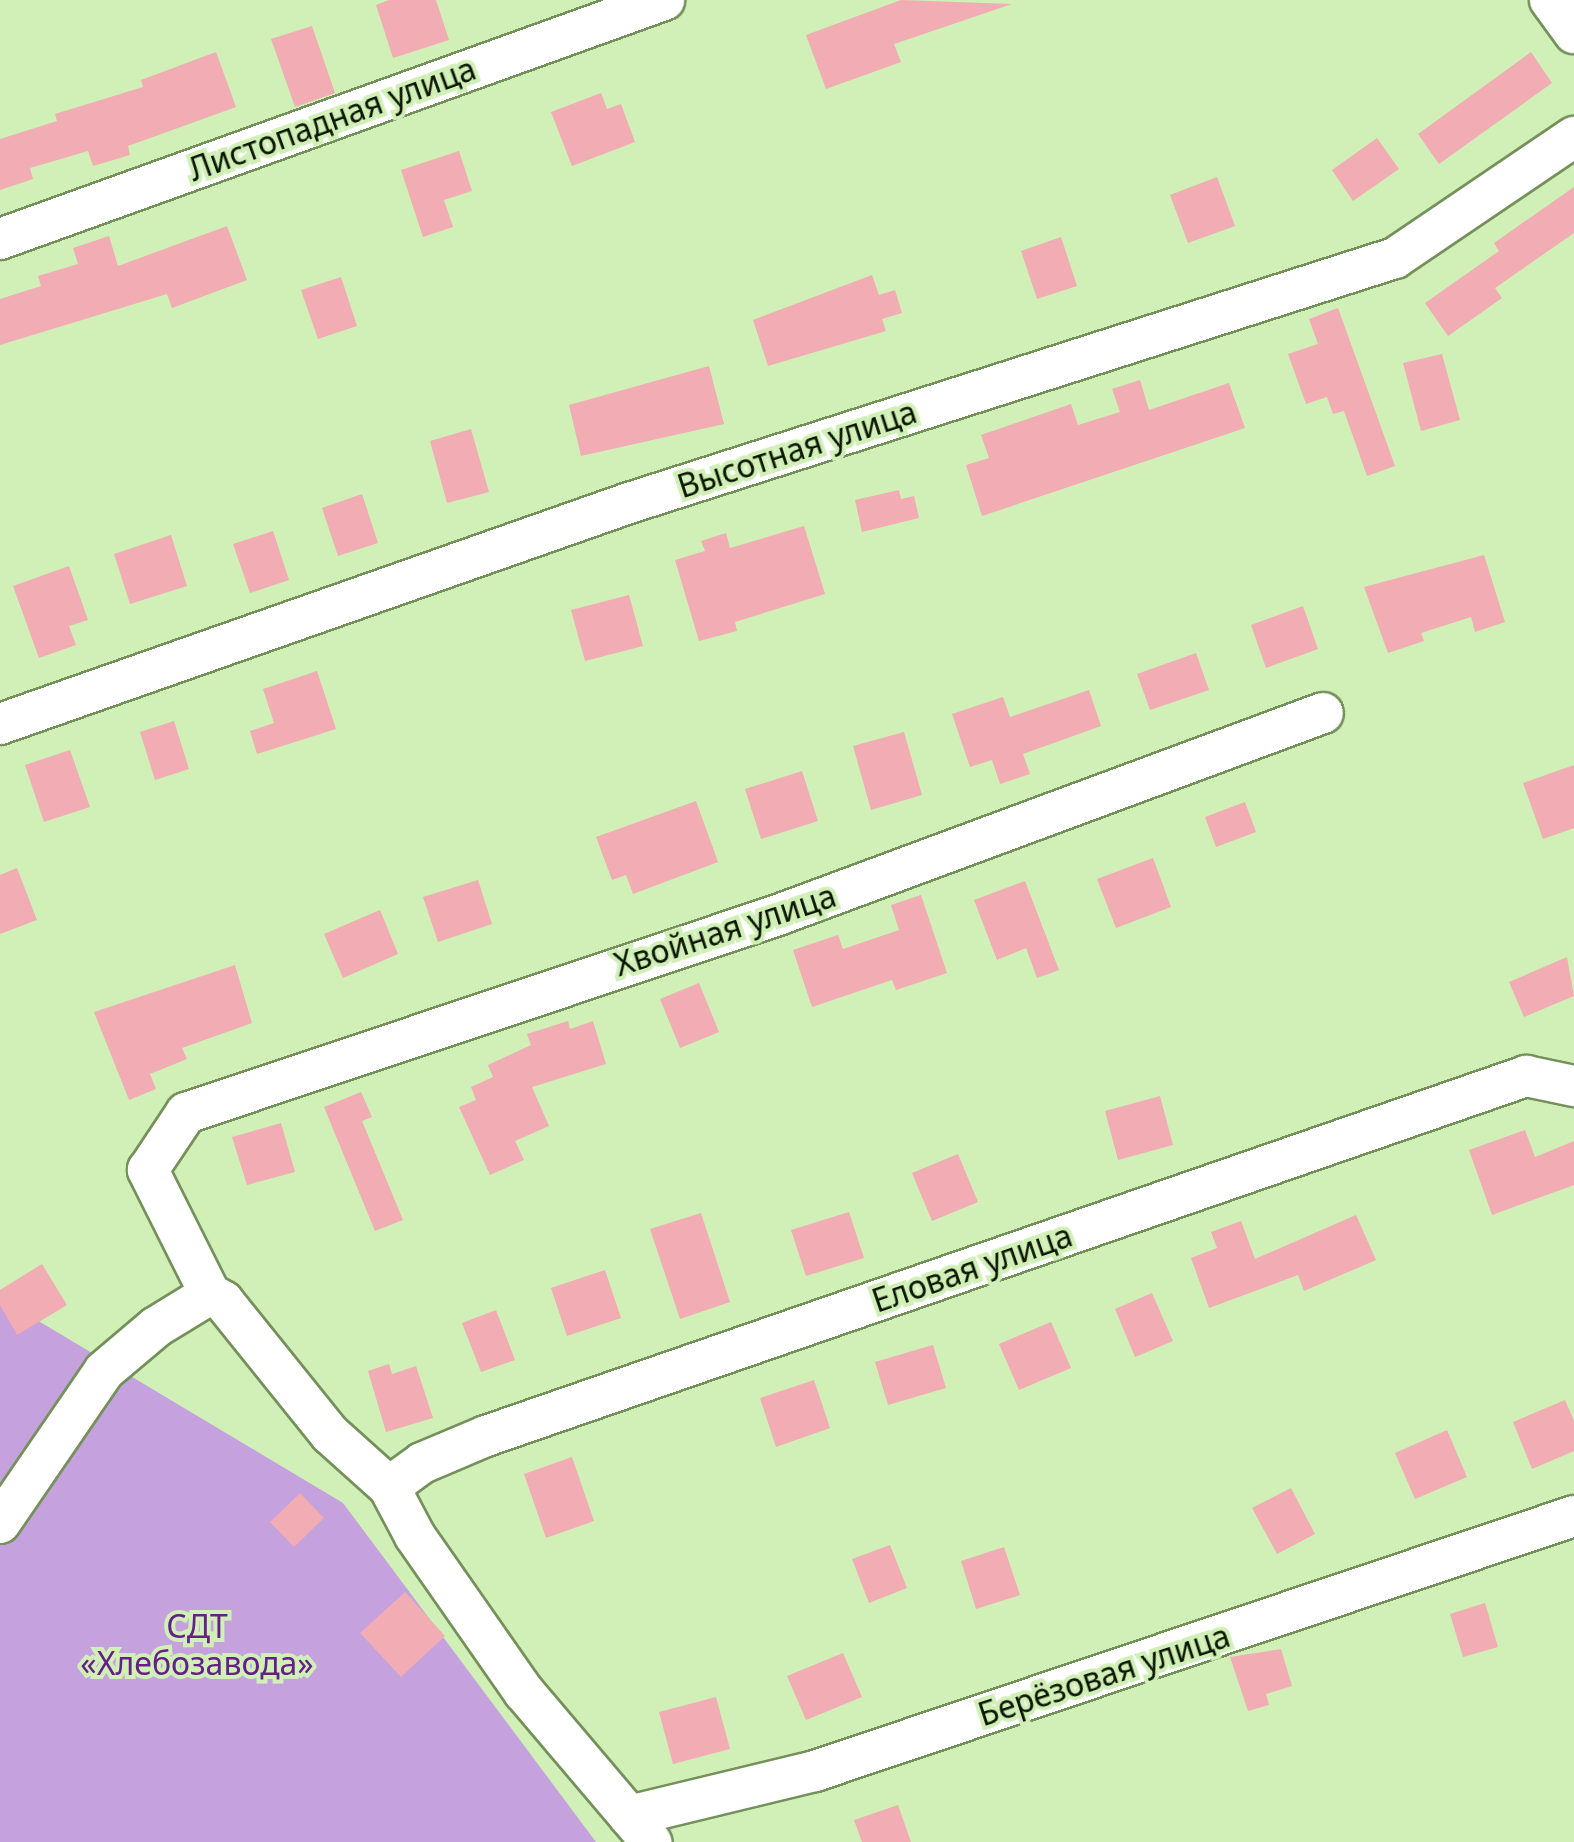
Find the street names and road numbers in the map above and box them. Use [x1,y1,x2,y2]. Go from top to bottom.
street label: Листопадная улица [183,49,481,189]
street label: Высотная улица [673,392,921,506]
street label: Хвойная улица [609,876,841,984]
street label: Еловая улица [867,1216,1077,1320]
street label: Берёзовая улица [973,1616,1235,1734]

